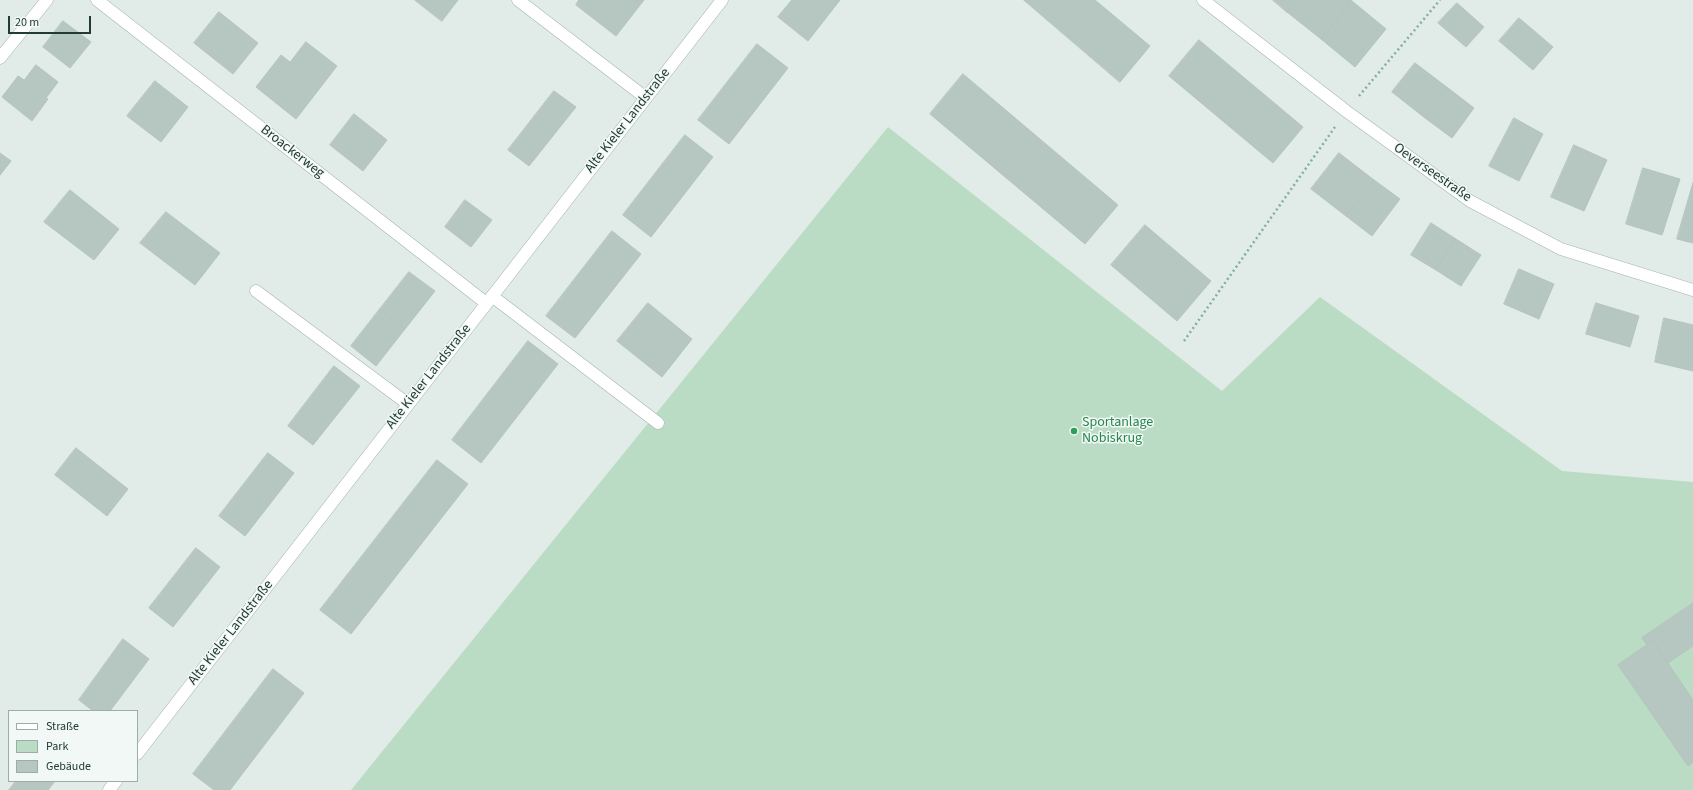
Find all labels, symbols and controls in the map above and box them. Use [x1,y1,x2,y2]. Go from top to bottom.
scale bar [10,8,93,34]
text: 20 m [15,14,39,31]
street label: Alte Kieler Landstraße [582,65,674,177]
street label: Broackerweg [257,122,327,182]
street label: Oeverseestraße [1390,140,1474,206]
street label: Alte Kieler Landstraße [383,321,475,433]
place label: Sportanlage Nobiskrug [1082,415,1153,448]
marker: Sportanlage Nobiskrug [1069,426,1079,436]
street label: Alte Kieler Landstraße [185,577,277,689]
legend [8,710,138,782]
text: Straße [46,718,79,735]
text: Park [46,738,68,755]
text: Gebäude [46,758,91,775]

